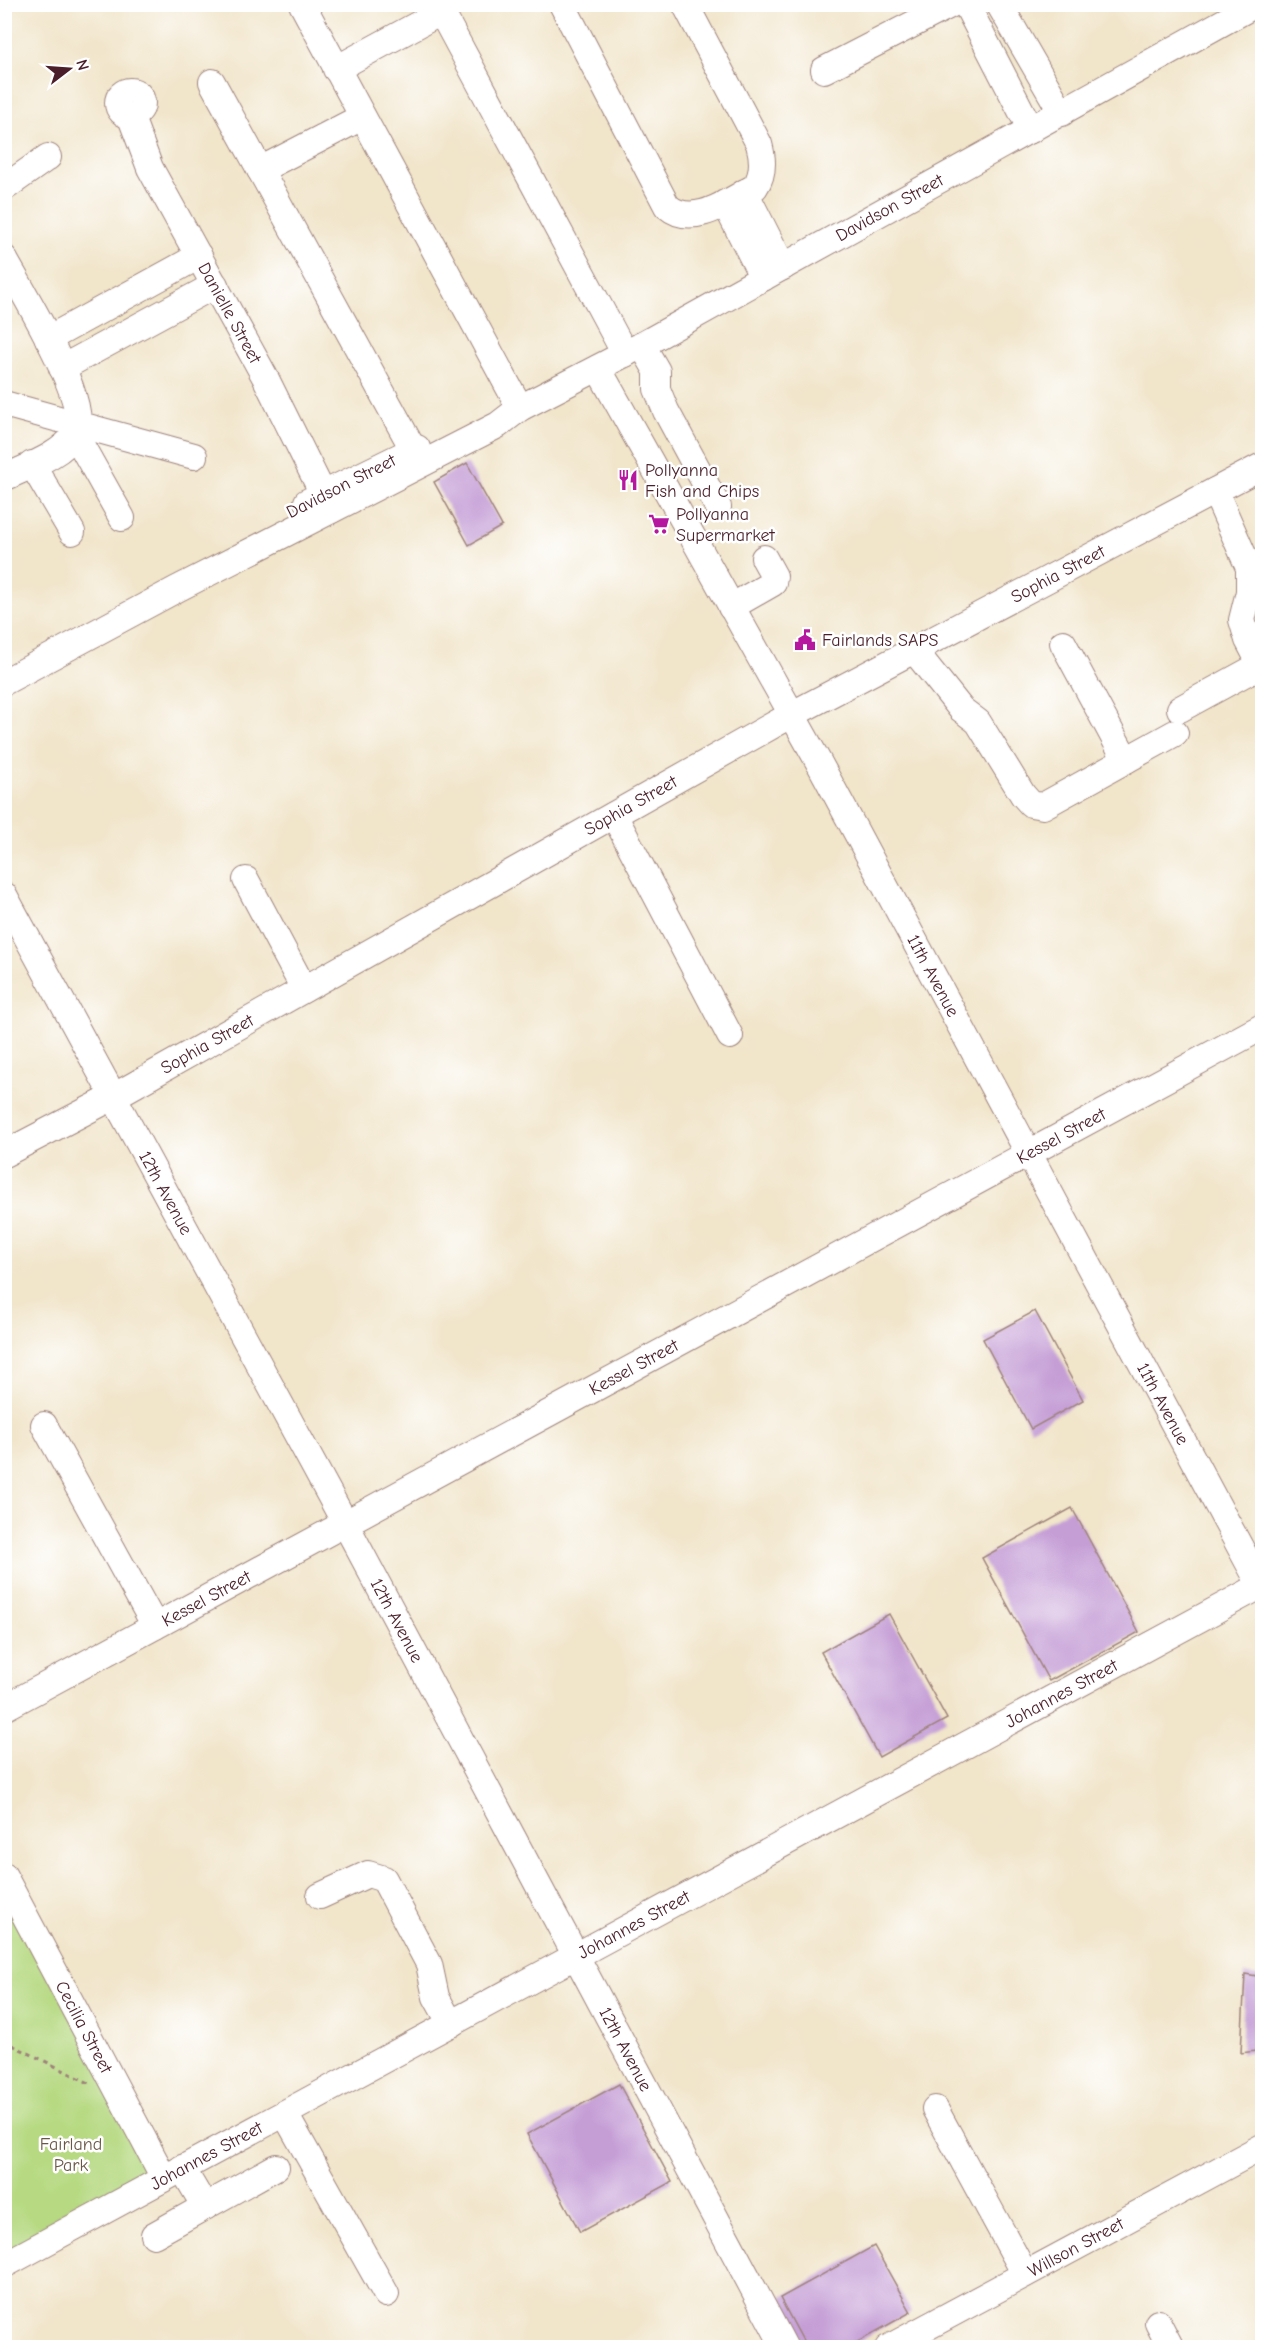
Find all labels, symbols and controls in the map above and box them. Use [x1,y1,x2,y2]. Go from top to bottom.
north arrow [39,39,99,99]
text: N [72,57,93,73]
street label: Davidson Street [832,169,948,246]
street label: Danielle Street [193,259,266,368]
street label: Davidson Street [283,450,400,523]
place label: Pollyanna Fish and Chips [645,460,759,502]
restaurant icon: Pollyanna Fish and Chips [616,468,640,492]
place label: Pollyanna Supermarket [676,504,776,546]
supermarket icon: Pollyanna Supermarket [647,512,671,536]
street label: Sophia Street [1007,541,1109,608]
public building icon: Fairlands SAPS [793,628,817,652]
place label: Fairlands SAPS [822,630,939,651]
street label: Sophia Street [581,771,682,840]
street label: 11th Avenue [902,931,963,1020]
street label: Sophia Street [157,1010,258,1079]
street label: Kessel Street [1013,1103,1110,1169]
street label: 12th Avenue [134,1148,197,1239]
street label: Kessel Street [586,1335,683,1400]
street label: 11th Avenue [1132,1359,1193,1449]
street label: Kessel Street [158,1566,255,1632]
street label: 12th Avenue [366,1575,427,1666]
street label: Johannes Street [1002,1655,1122,1733]
street label: Johannes Street [574,1886,695,1964]
street label: Cecilia Street [51,1978,117,2078]
street label: 12th Avenue [594,2004,656,2095]
street label: Johannes Street [147,2117,267,2195]
park label: Fairland Park [40,2134,102,2176]
street label: Willson Street [1024,2213,1128,2282]

